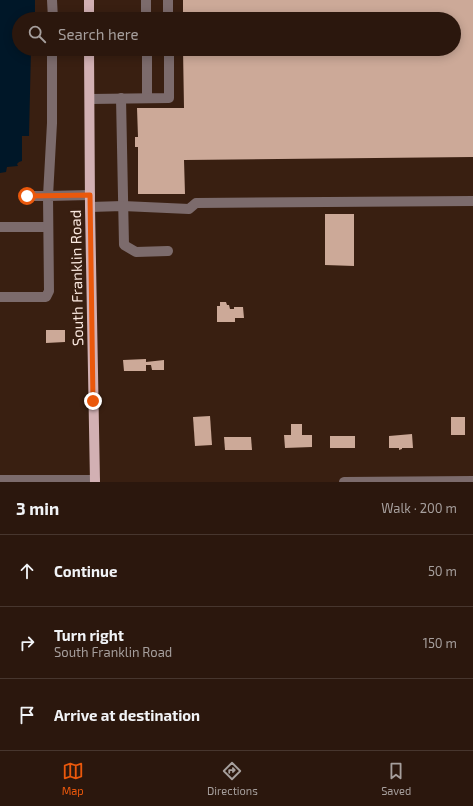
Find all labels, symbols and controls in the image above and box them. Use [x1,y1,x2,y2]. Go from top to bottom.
search box [12,12,461,56]
icon: search [26,23,48,45]
text: Search here [58,25,139,43]
route start [18,187,36,205]
street label: South Franklin Road [66,210,86,346]
route end [84,392,102,410]
text: 3 min [16,498,59,518]
text: Walk · 200 m [381,500,457,516]
icon: ahead [16,560,38,582]
text: Continue [54,562,117,580]
text: 50 m [428,563,457,579]
text: Turn right [54,626,124,644]
icon: right [16,632,38,654]
text: 150 m [423,635,457,651]
text: South Franklin Road [54,644,172,660]
icon: arrive [16,704,38,726]
text: Arrive at destination [54,706,200,724]
tab: Map [62,760,84,797]
tab: Directions [207,760,258,797]
tab: Saved [381,760,411,797]

